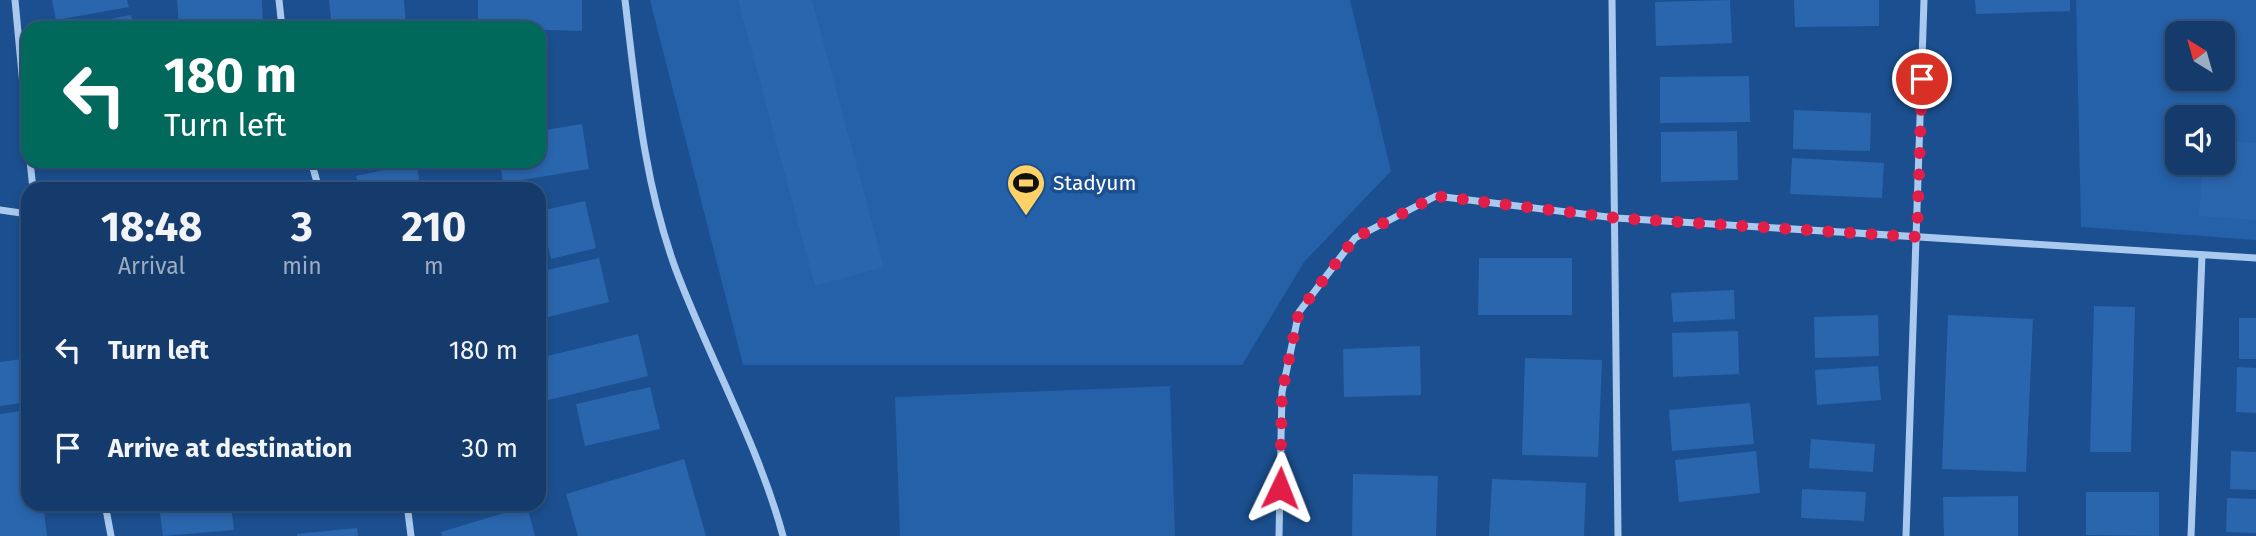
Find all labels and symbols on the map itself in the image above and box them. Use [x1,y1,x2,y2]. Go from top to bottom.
north arrow [2165,21,2235,91]
pin [1892,49,1952,109]
sports icon: Stadyum [1005,162,1047,217]
place label: Stadyum [1053,170,1136,196]
position arrow [1243,451,1317,525]

